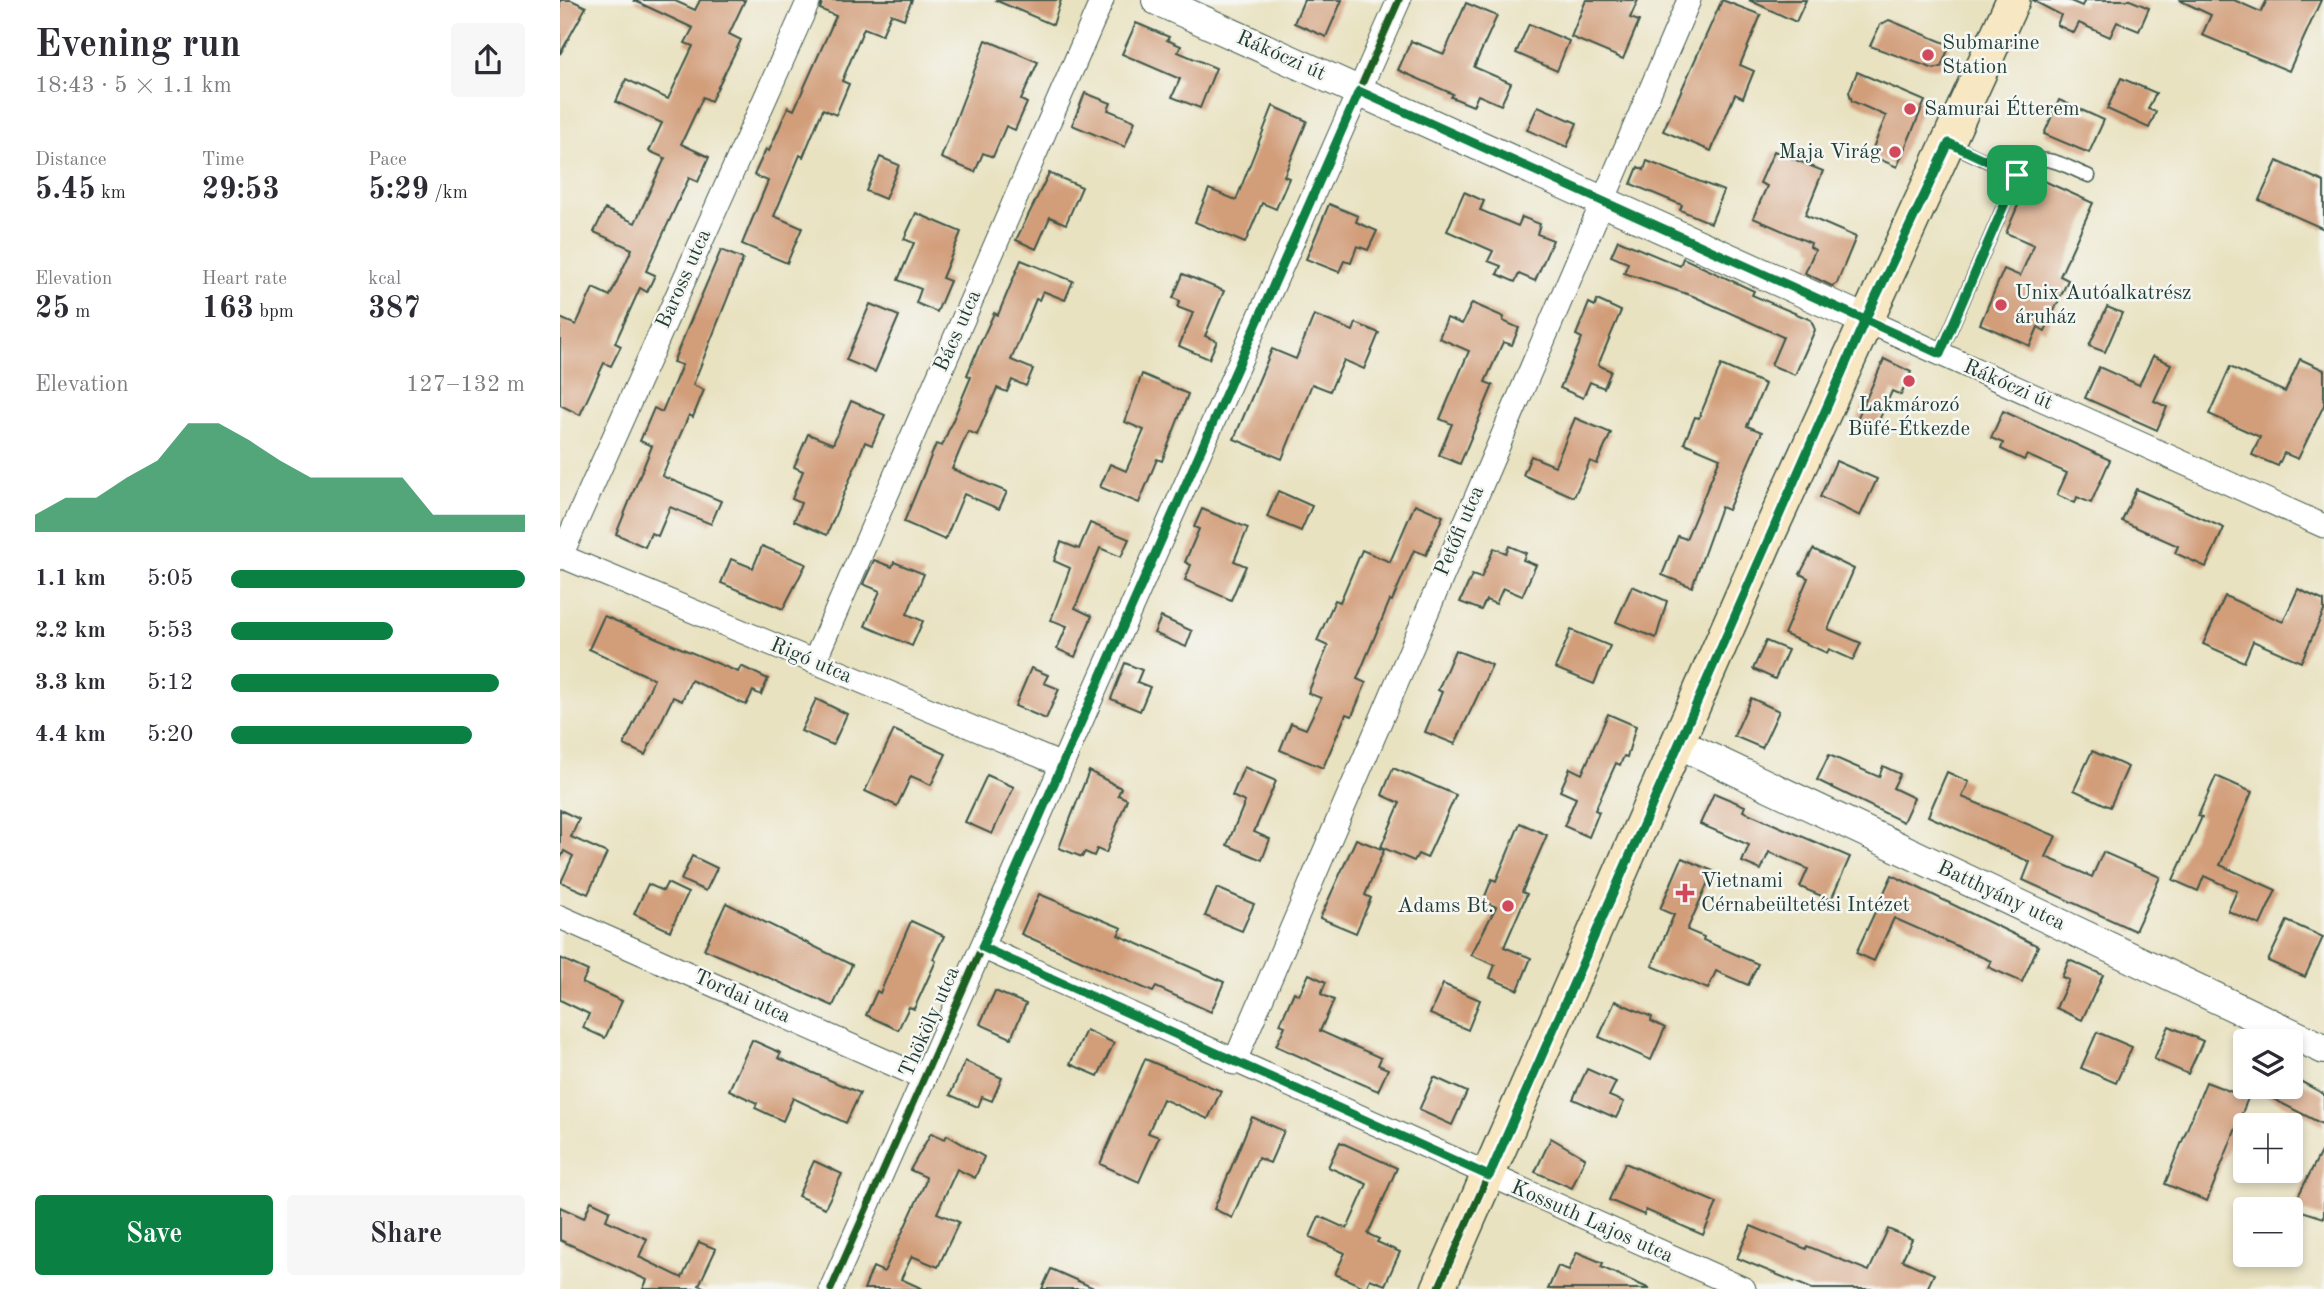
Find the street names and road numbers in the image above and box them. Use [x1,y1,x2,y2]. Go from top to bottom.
street label: Rákóczi út [1233,27,1329,85]
street label: Baross utca [653,226,715,332]
street label: Bács utca [931,287,985,375]
street label: Rákóczi út [1960,356,2056,414]
street label: Petőfi utca [1432,483,1488,579]
street label: Rigó utca [767,634,855,688]
street label: Batthyány utca [1934,857,2068,935]
street label: Thököly utca [896,963,964,1081]
street label: Tordai utca [690,966,794,1028]
street label: Kossuth Lajos utca [1508,1177,1676,1267]

